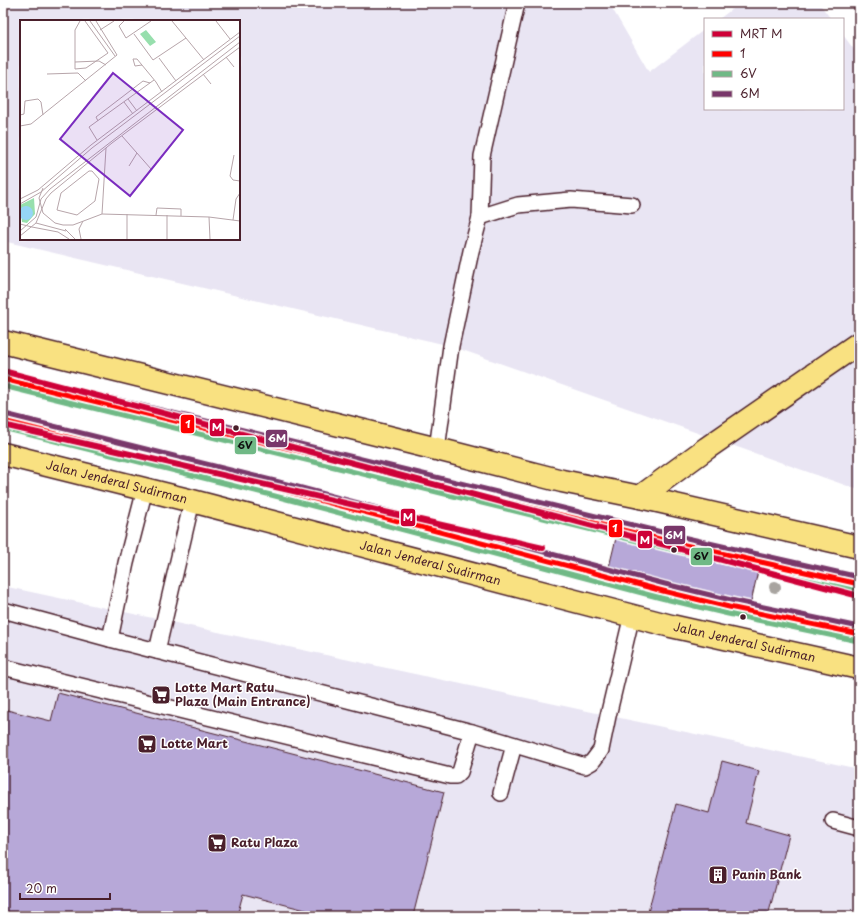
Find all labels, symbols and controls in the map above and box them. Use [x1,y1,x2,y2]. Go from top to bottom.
legend [704,18,844,110]
inset map [20,20,240,240]
text: MRT M [740,24,782,42]
text: 1 [740,44,745,62]
text: 6V [740,64,757,82]
text: 6M [740,84,760,102]
line badge: 1 [180,414,195,434]
text: 1 [185,415,191,432]
line badge: M [209,418,225,437]
text: M [212,418,222,435]
unlabelled marker [231,423,241,433]
line badge: 6M [265,429,288,448]
text: 6M [268,429,286,446]
line badge: 6V [234,436,257,455]
text: 6V [237,436,253,453]
street label: Jalan Jenderal Sudirman [44,455,189,508]
line badge: M [400,508,416,527]
text: M [403,508,413,525]
line badge: 1 [608,519,623,538]
text: 1 [612,519,618,536]
line badge: 6M [663,525,686,545]
text: 6M [665,526,683,543]
line badge: M [637,530,653,549]
text: M [640,531,650,548]
street label: Jalan Jenderal Sudirman [358,535,503,589]
unlabelled marker [669,545,679,555]
line badge: 6V [690,547,713,566]
text: 6V [693,547,709,564]
unlabelled marker [738,612,748,622]
street label: Jalan Jenderal Sudirman [672,617,817,666]
place label: Lotte Mart Ratu Plaza (Main Entrance) [175,678,310,710]
supermarket icon: Lotte Mart Ratu Plaza (Main Entrance) [150,684,172,706]
supermarket icon: Lotte Mart [136,733,158,755]
place label: Lotte Mart [161,734,228,752]
supermarket icon: Ratu Plaza [206,832,228,854]
place label: Ratu Plaza [231,833,299,851]
building icon: Panin Bank [707,864,729,886]
place label: Panin Bank [732,865,801,883]
scale bar [20,875,110,901]
text: 20 m [26,879,57,897]

